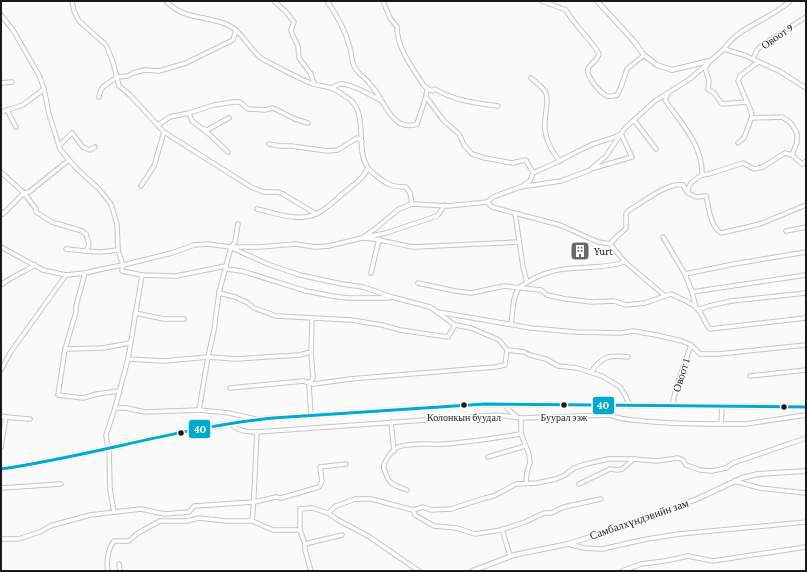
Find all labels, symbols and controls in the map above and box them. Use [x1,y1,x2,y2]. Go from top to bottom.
street label: Овоот 9 [759,21,795,51]
building icon: Yurt [569,240,591,262]
place label: Yurt [594,245,613,257]
street label: Овоот 1 [670,356,692,393]
line badge: 40 [592,396,615,415]
text: 40 [597,399,610,411]
marker: Колонкын буудал [459,400,469,410]
marker: Буурал ээж [559,400,569,410]
unlabelled marker [779,402,789,412]
place label: Колонкын буудал [427,412,501,423]
place label: Буурал ээж [540,412,588,423]
line badge: 40 [188,419,211,439]
text: 40 [194,423,207,435]
unlabelled marker [176,428,186,438]
street label: Самбалхүндэвийн зам [588,496,690,542]

